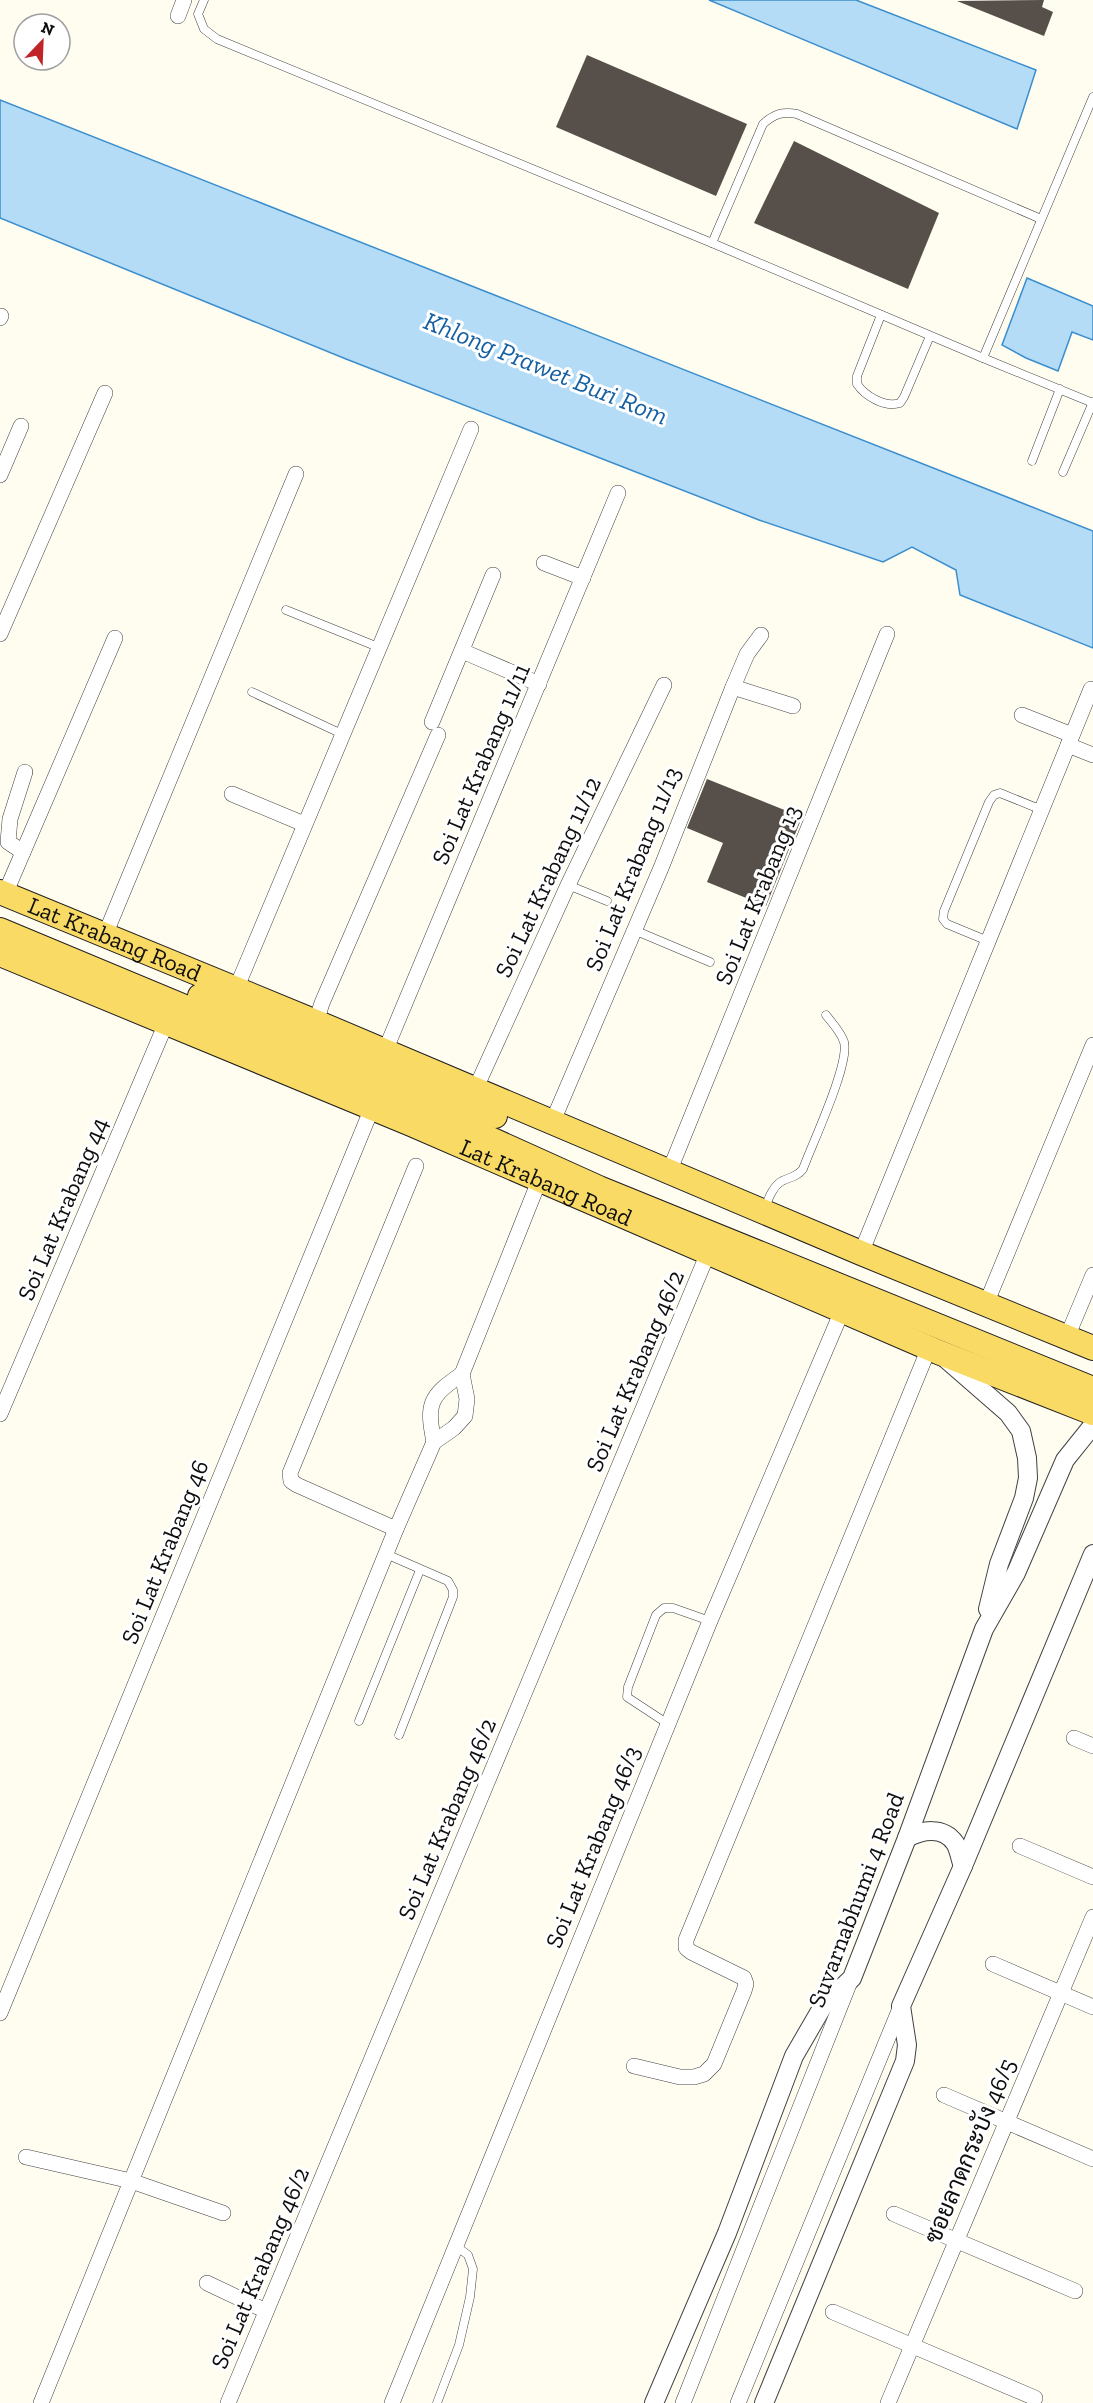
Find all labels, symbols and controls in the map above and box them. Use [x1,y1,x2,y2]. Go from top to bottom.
north arrow [12,12,72,72]
text: N [38,18,57,40]
water label: Khlong Prawet Buri Rom [419,304,673,432]
street label: Soi Lat Krabang 11/11 [425,659,536,869]
street label: Soi Lat Krabang 11/13 [578,762,687,975]
street label: Soi Lat Krabang 11/12 [488,772,607,982]
street label: Soi Lat Krabang 13 [708,801,807,989]
street label: Lat Krabang Road [24,890,206,987]
street label: Soi Lat Krabang 44 [11,1113,114,1305]
street label: Lat Krabang Road [456,1132,637,1232]
street label: Soi Lat Krabang 46/2 [579,1266,690,1476]
street label: Soi Lat Krabang 46 [114,1456,215,1648]
street label: Soi Lat Krabang 46/2 [391,1714,502,1924]
street label: Soi Lat Krabang 46/3 [539,1742,646,1952]
street label: Suvarnabhumi 4 Road [801,1788,910,2011]
street label: ซอยลาดกระบัง 46/5 [917,2054,1022,2248]
street label: Soi Lat Krabang 46/2 [204,2163,315,2373]

